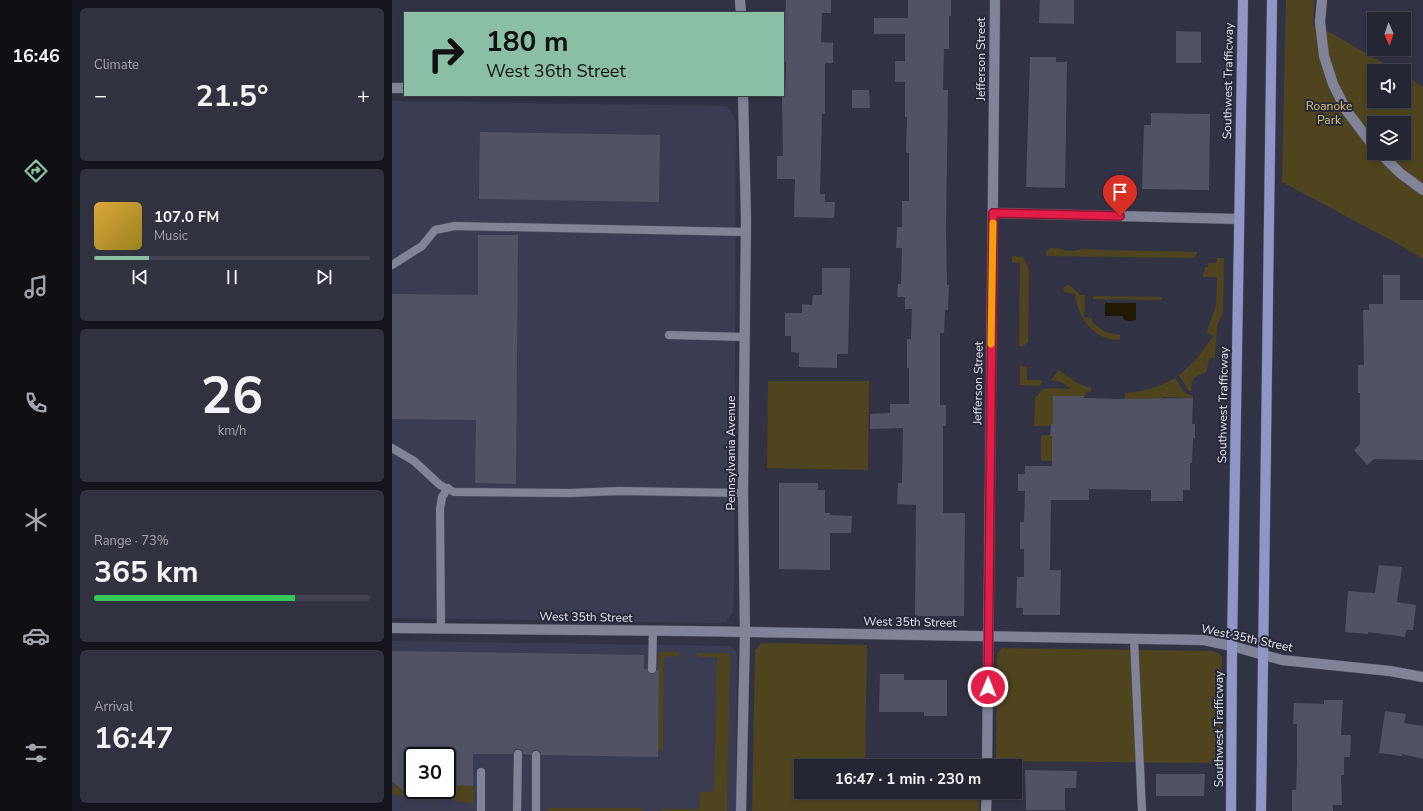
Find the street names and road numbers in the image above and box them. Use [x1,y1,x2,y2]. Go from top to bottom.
street label: Jefferson Street [973,16,989,102]
street label: Southwest Trafficway [1219,22,1237,139]
street label: Jefferson Street [969,340,987,426]
street label: Southwest Trafficway [1214,346,1232,463]
street label: Pennsylvania Avenue [723,396,739,510]
street label: West 35th Street [539,608,633,626]
street label: West 35th Street [863,613,957,631]
street label: West 35th Street [1200,620,1295,656]
street label: Southwest Trafficway [1211,670,1227,787]

